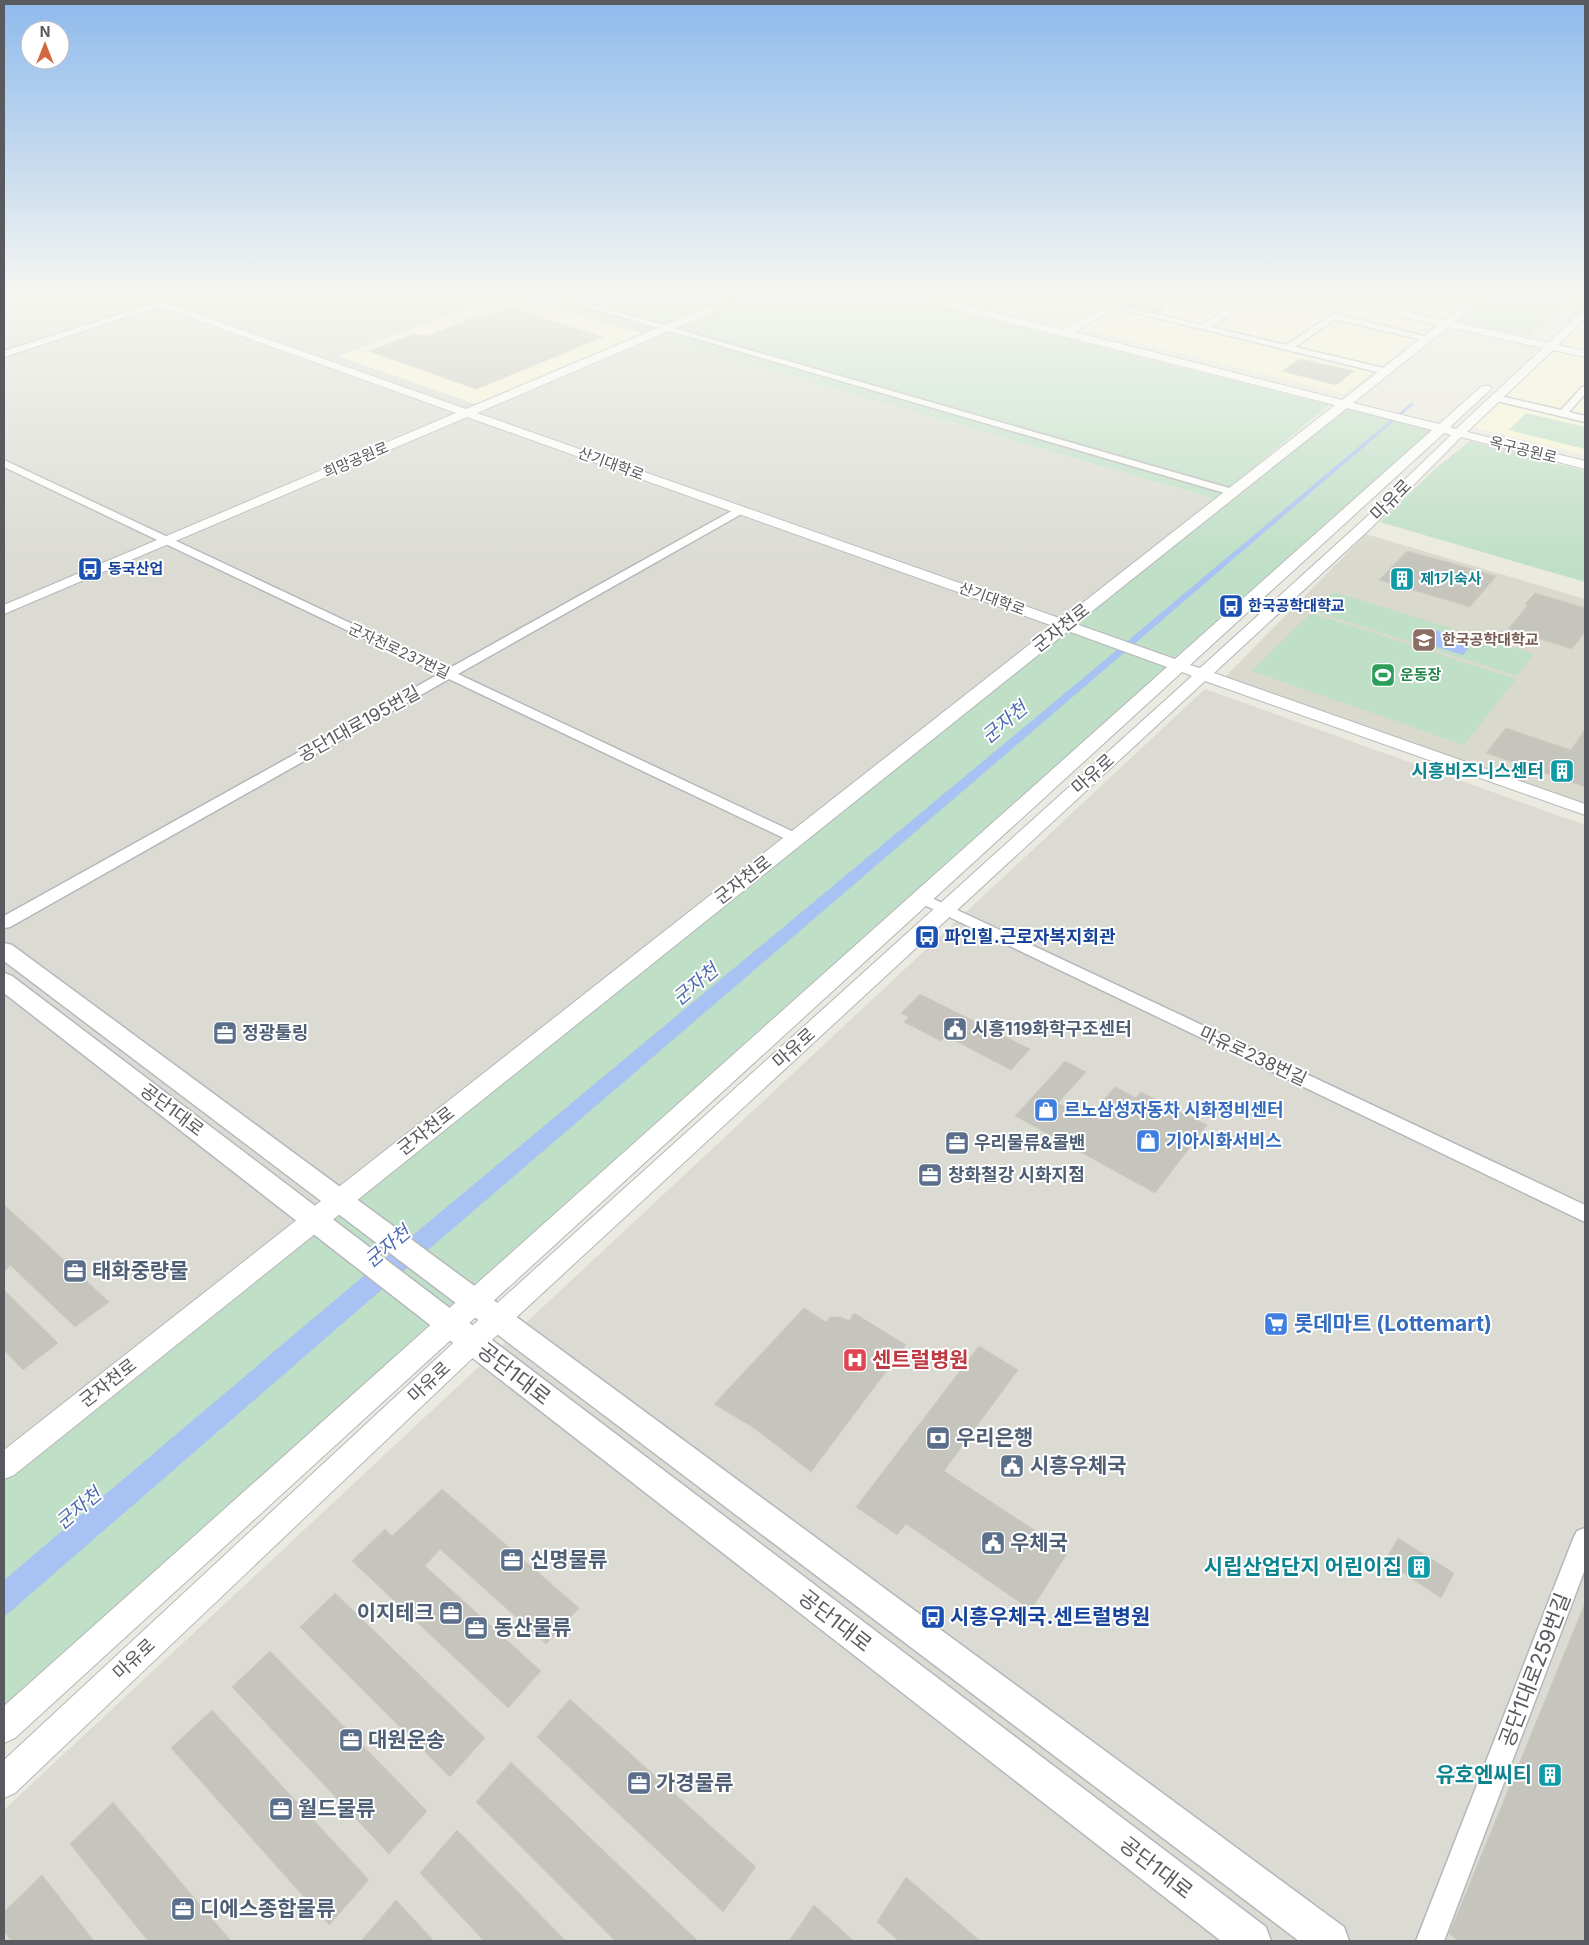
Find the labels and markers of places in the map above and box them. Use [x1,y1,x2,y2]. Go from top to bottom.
bus stop icon: 동국산업 [77,556,103,582]
place label: 동국산업 [108,559,163,578]
building icon: 제1기숙사 [1389,566,1415,592]
place label: 제1기숙사 [1420,569,1482,588]
bus stop icon: 한국공학대햑교 [1218,593,1244,619]
place label: 한국공학대햑교 [1248,596,1345,615]
school or university icon: 한국공학대학교 [1411,627,1437,653]
place label: 한국공학대학교 [1442,630,1539,649]
sports icon: 운동장 [1370,662,1396,688]
place label: 운동장 [1400,665,1442,684]
building icon: 시흥비즈니스센터 [1549,758,1575,784]
place label: 시흥비즈니스센터 [1412,760,1544,781]
bus stop icon: 파인힐.근로자복지회관 [914,924,940,950]
place label: 파인힐.근로자복지회관 [944,926,1116,947]
public building icon: 시흥119화학구조센터 [942,1016,968,1042]
place label: 시흥119화학구조센터 [972,1018,1132,1039]
office icon: 정광툴링 [212,1020,238,1046]
place label: 정광툴링 [242,1022,308,1043]
shop icon: 르노삼성자동차 시화정비센터 [1033,1097,1059,1123]
place label: 르노삼성자동차 시화정비센터 [1064,1099,1284,1120]
shop icon: 기아시화서비스 [1135,1128,1161,1154]
office icon: 우리물류&콜밴 [944,1130,970,1156]
place label: 기아시화서비스 [1166,1130,1282,1151]
place label: 우리물류&콜밴 [974,1132,1085,1153]
office icon: 창화철강 시화지점 [917,1162,943,1188]
place label: 창화철강 시화지점 [948,1164,1085,1185]
office icon: 태화중량물 [62,1258,88,1284]
place label: 태화중량물 [92,1258,189,1283]
supermarket icon: 롯데마트 (Lottemart) [1263,1311,1289,1337]
place label: 롯데마트 (Lottemart) [1294,1311,1492,1336]
hospital icon: 센트럴병원 [842,1347,868,1373]
place label: 센트럴병원 [872,1347,969,1372]
bank icon: 우리은행 [925,1425,951,1451]
place label: 우리은행 [956,1425,1033,1450]
public building icon: 시흥우체국 [999,1453,1025,1479]
place label: 시흥우체국 [1030,1453,1127,1478]
public building icon: 우체국 [980,1530,1006,1556]
place label: 우체국 [1010,1530,1068,1555]
office icon: 신명물류 [499,1547,525,1573]
place label: 신명물류 [530,1547,607,1572]
place label: 시립산업단지 어린이집 [1204,1554,1402,1579]
building icon: 시립산업단지 어린이집 [1406,1554,1432,1580]
place label: 이지테크 [357,1600,434,1625]
office icon: 이지테크 [438,1600,464,1626]
bus stop icon: 시흥우체국.센트럴병원 [920,1604,946,1630]
place label: 시흥우체국.센트럴병원 [950,1604,1150,1629]
office icon: 동산물류 [463,1615,489,1641]
place label: 동산물류 [494,1615,571,1640]
office icon: 대원운송 [338,1727,364,1753]
place label: 대원운송 [368,1727,445,1752]
place label: 유호엔씨티 [1435,1762,1532,1787]
building icon: 유호엔씨티 [1537,1762,1563,1788]
office icon: 가경물류 [626,1770,652,1796]
place label: 가경물류 [656,1770,733,1795]
office icon: 월드물류 [268,1796,294,1822]
place label: 월드물류 [298,1796,375,1821]
office icon: 디에스종합물류 [170,1896,196,1922]
place label: 디에스종합물류 [200,1896,335,1921]

